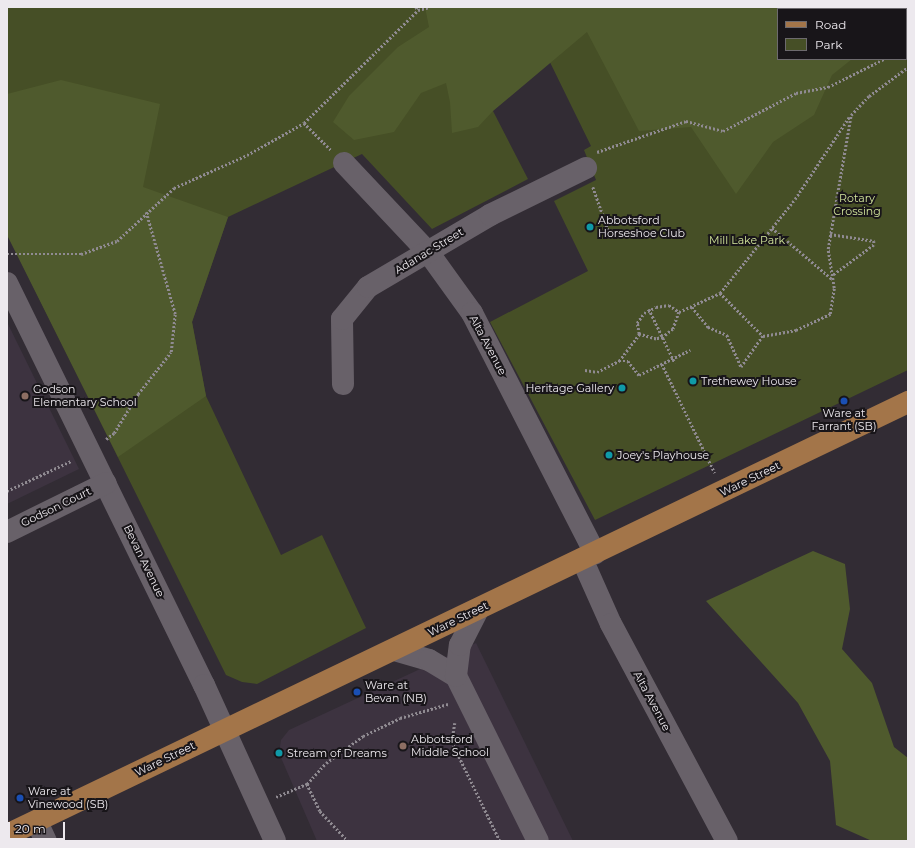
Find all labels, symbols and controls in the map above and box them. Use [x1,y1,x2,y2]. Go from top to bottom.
legend [777,8,907,60]
text: Road [815,17,846,32]
text: Park [815,37,842,52]
park label: Rotary Crossing [833,192,881,218]
place label: Abbotsford Horseshoe Club [598,214,685,240]
marker: Abbotsford Horseshoe Club [585,222,595,232]
street label: Adanac Street [392,225,466,277]
park label: Mill Lake Park [709,233,785,247]
street label: Alta Avenue [467,313,509,377]
place label: Trethewey House [701,374,797,388]
marker: Trethewey House [688,376,698,386]
place label: Heritage Gallery [526,381,614,395]
place label: Godson Elementary School [33,383,137,409]
marker: Heritage Gallery [617,383,627,393]
marker: Godson Elementary School [20,391,30,401]
marker: Ware at Farrant (SB) [839,396,849,406]
place label: Ware at Farrant (SB) [811,407,877,433]
place label: Joey's Playhouse [617,448,709,462]
marker: Joey's Playhouse [604,450,614,460]
street label: Ware Street [718,459,782,499]
street label: Godson Court [19,484,93,530]
street label: Bevan Avenue [121,523,167,599]
street label: Ware Street [426,599,490,639]
street label: Alta Avenue [631,669,673,733]
place label: Ware at Bevan (NB) [365,679,427,705]
marker: Ware at Bevan (NB) [352,687,362,697]
place label: Abbotsford Middle School [411,733,489,759]
street label: Ware Street [133,739,197,779]
marker: Abbotsford Middle School [398,741,408,751]
place label: Stream of Dreams [287,746,387,760]
marker: Stream of Dreams [274,748,284,758]
place label: Ware at Vinewood (SB) [28,785,108,811]
marker: Ware at Vinewood (SB) [15,793,25,803]
scale bar [10,814,67,840]
text: 20 m [15,821,46,836]

